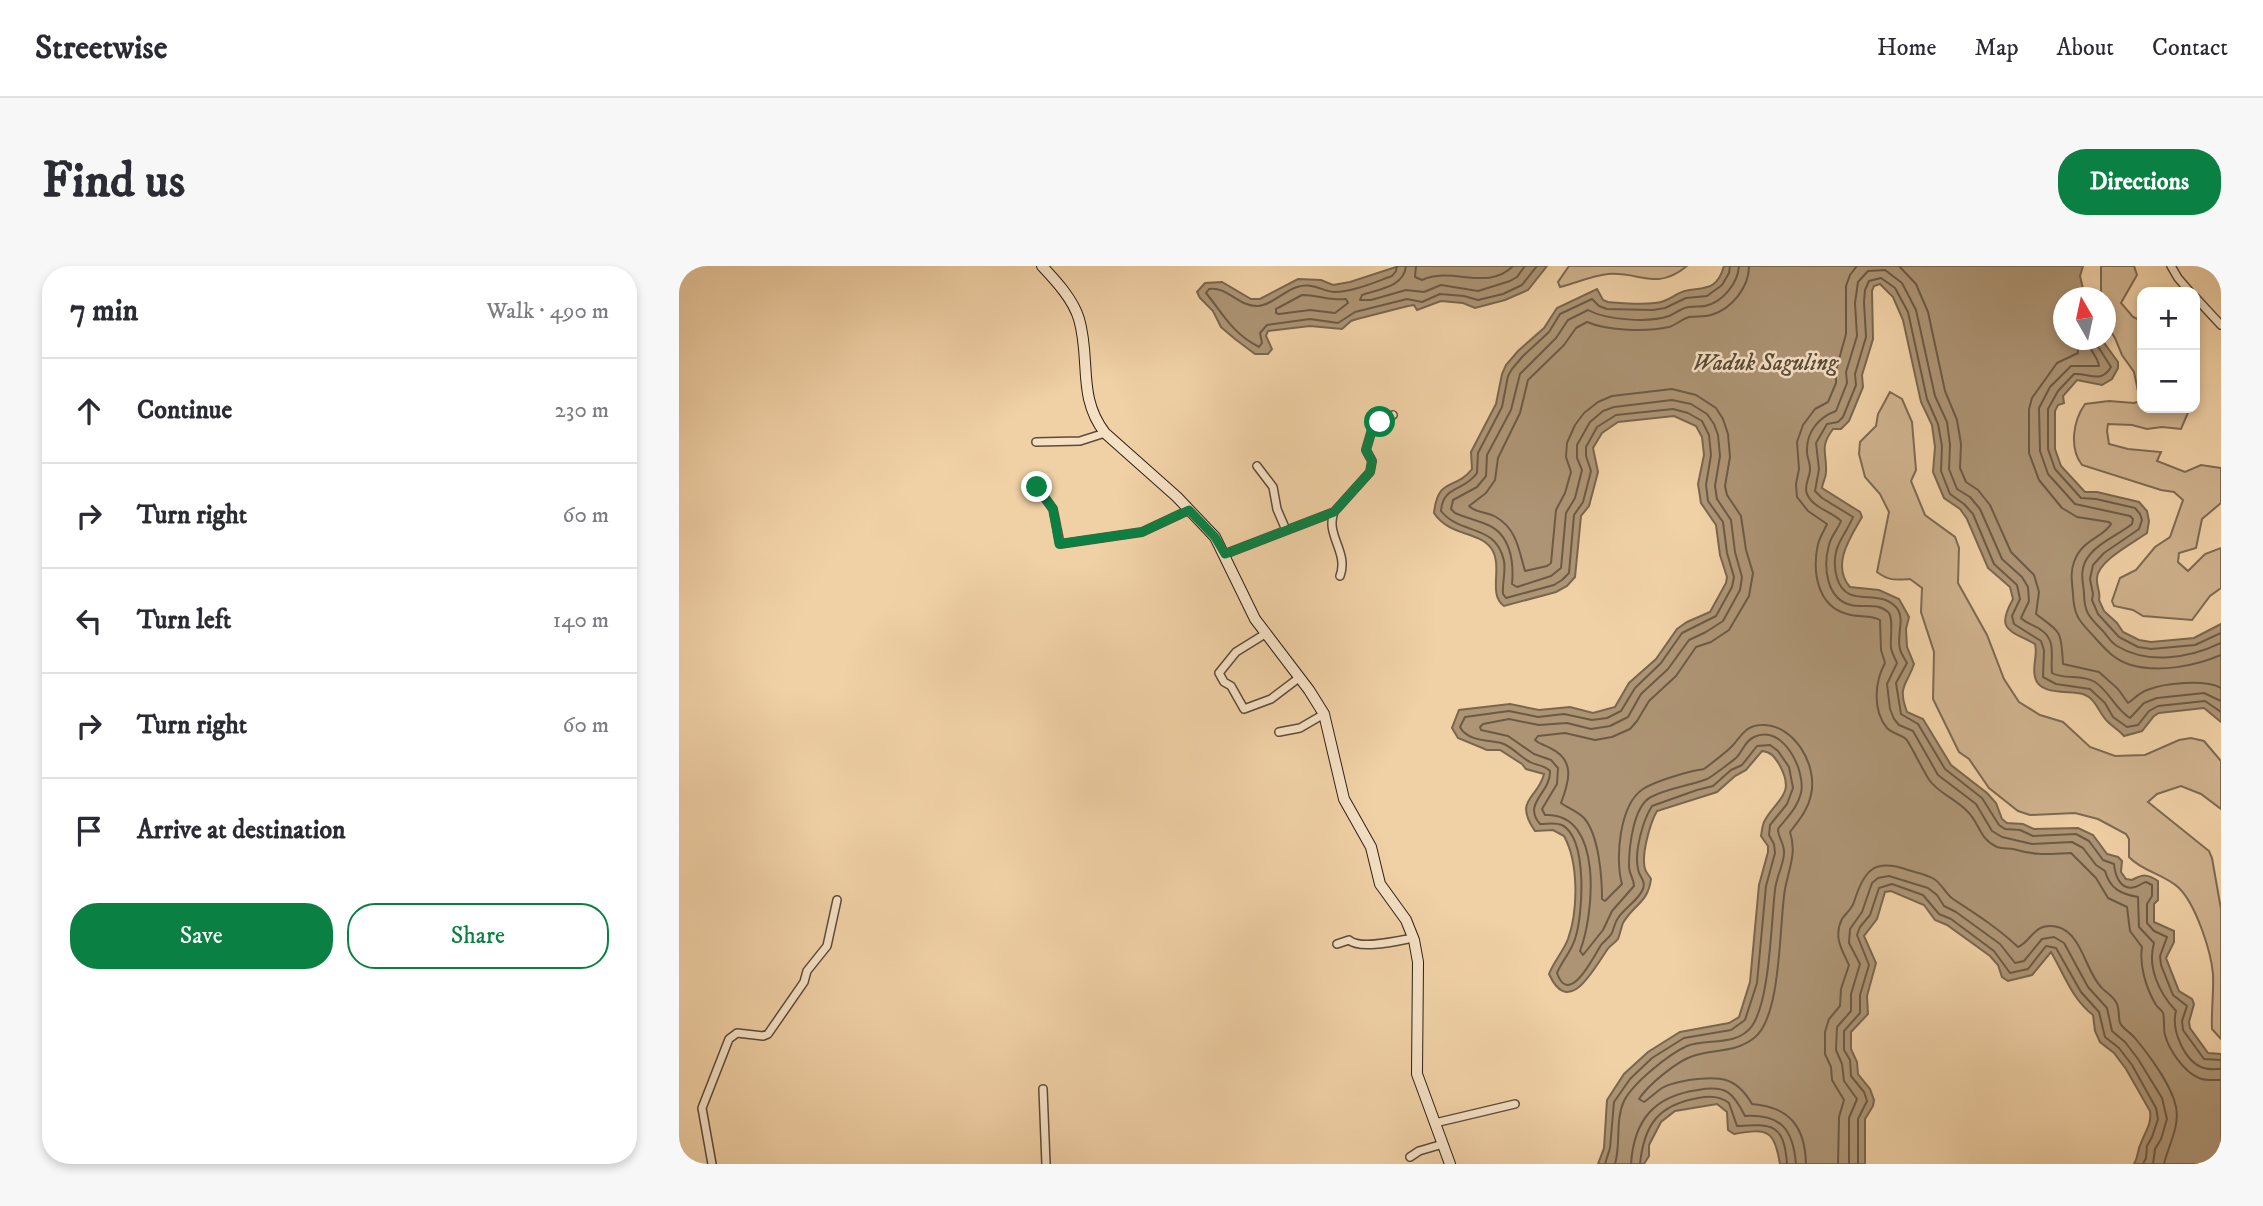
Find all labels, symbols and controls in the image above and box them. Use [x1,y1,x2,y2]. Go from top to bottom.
text: Streetwise [35,28,167,69]
text: Home [1877,33,1936,63]
text: Map [1974,33,2019,63]
text: About [2057,33,2114,63]
text: Contact [2152,33,2228,63]
button: Directions [2058,149,2221,215]
text: Find us [42,151,185,213]
north arrow [2053,287,2116,350]
map controls [2137,287,2200,413]
button: + [2137,287,2200,350]
text: 7 min [70,293,138,330]
text: Walk · 490 m [487,297,609,326]
water label: Waduk Saguling [1693,349,1839,378]
button: − [2137,350,2200,413]
icon: ahead [70,392,108,430]
text: Continue [137,394,232,427]
text: 230 m [555,396,609,425]
route start [1364,406,1395,437]
route end [1021,471,1052,502]
icon: right [70,497,108,535]
text: Turn right [137,499,247,532]
text: 60 m [562,501,609,530]
icon: left [70,602,108,640]
text: Turn left [137,604,231,637]
text: 140 m [553,606,609,635]
icon: right [70,707,108,745]
text: Turn right [137,709,247,742]
text: 60 m [562,711,609,740]
icon: arrive [70,812,108,850]
text: Arrive at destination [137,814,346,847]
button: Save [70,903,333,969]
button: Share [347,903,609,969]

